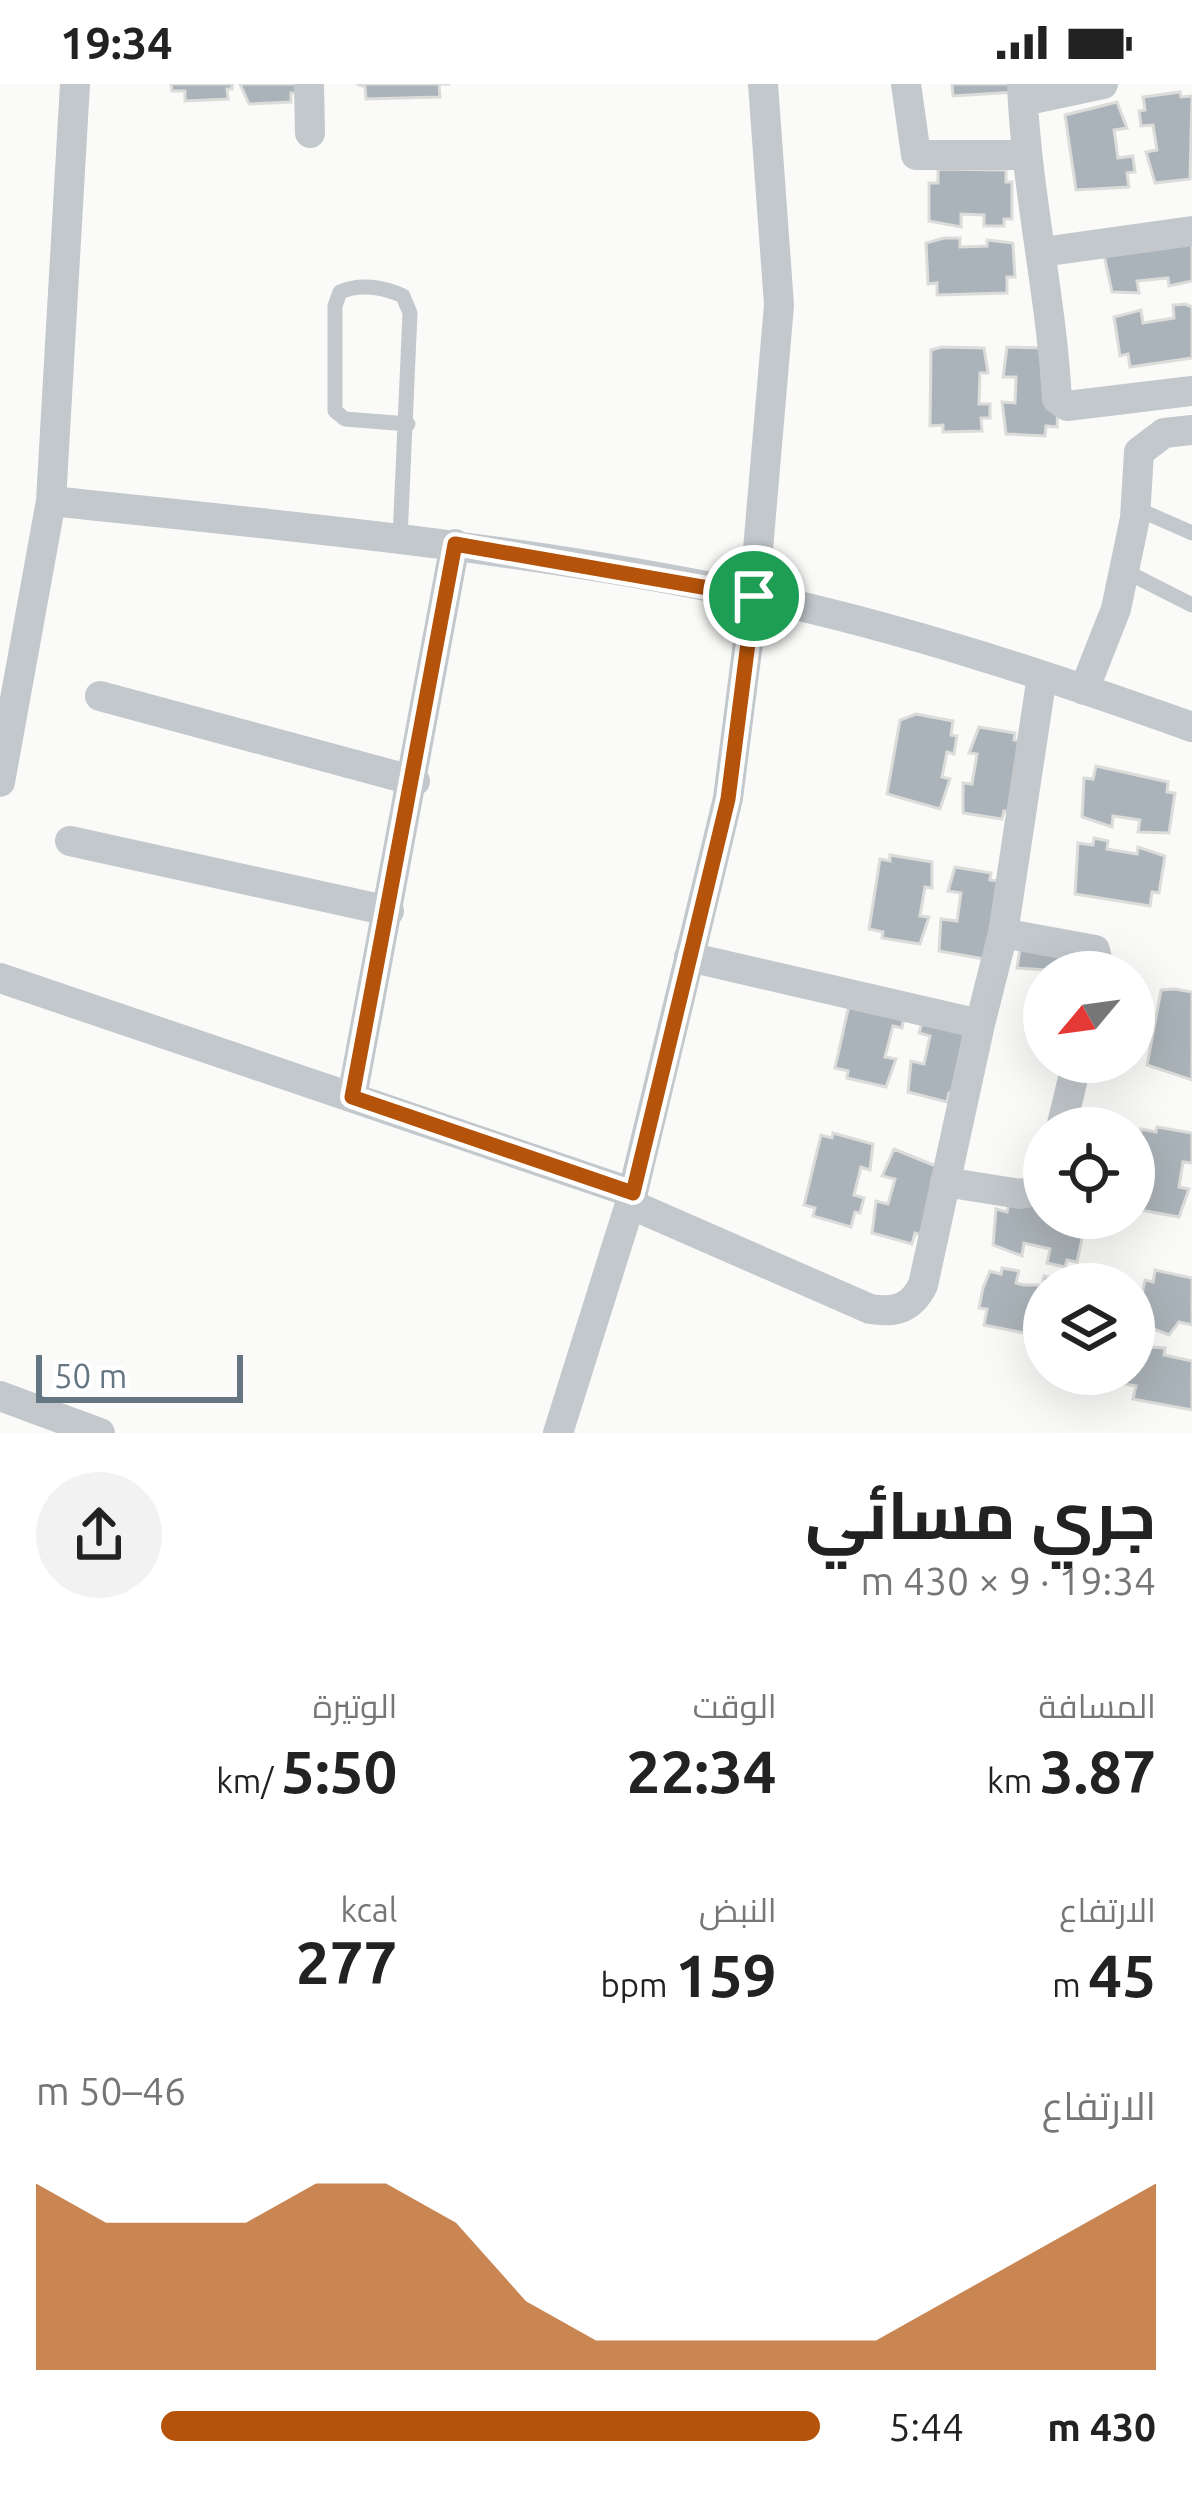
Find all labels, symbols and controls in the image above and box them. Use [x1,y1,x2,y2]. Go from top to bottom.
text: 19:34 [60,17,173,68]
pin [703,545,805,647]
icon: arrive [721,563,787,629]
north arrow [1023,951,1155,1083]
map controls [1023,951,1155,1395]
button: locate [1023,1107,1155,1239]
button: layers [1023,1263,1155,1395]
scale bar [36,1349,243,1402]
text: 50 m [54,1357,127,1394]
button: share [36,1472,162,1598]
text: جري مسائي [805,1477,1156,1551]
text: 19:34 · 9 × 430 m [860,1559,1156,1602]
text: الوتيرة [313,1687,397,1724]
text: الوقت [693,1687,777,1724]
text: المسافة [1039,1687,1156,1724]
text: 5:50 [281,1737,397,1804]
text: 22:34 [627,1737,777,1804]
text: 3.87 [1040,1737,1156,1804]
text: /km [216,1762,281,1799]
text: km [987,1762,1040,1799]
text: kcal [340,1891,397,1928]
text: النبض [699,1891,777,1928]
text: الارتفاع [1059,1891,1156,1928]
text: 277 [296,1928,397,1995]
text: 159 [675,1941,777,2008]
text: 45 [1088,1941,1156,2008]
text: bpm [600,1966,675,2003]
text: m [1052,1966,1088,2003]
text: 46–50 m [36,2069,186,2112]
text: الارتفاع [1042,2084,1156,2127]
text: 5:44 [888,2405,964,2448]
text: 430 m [1047,2405,1156,2448]

